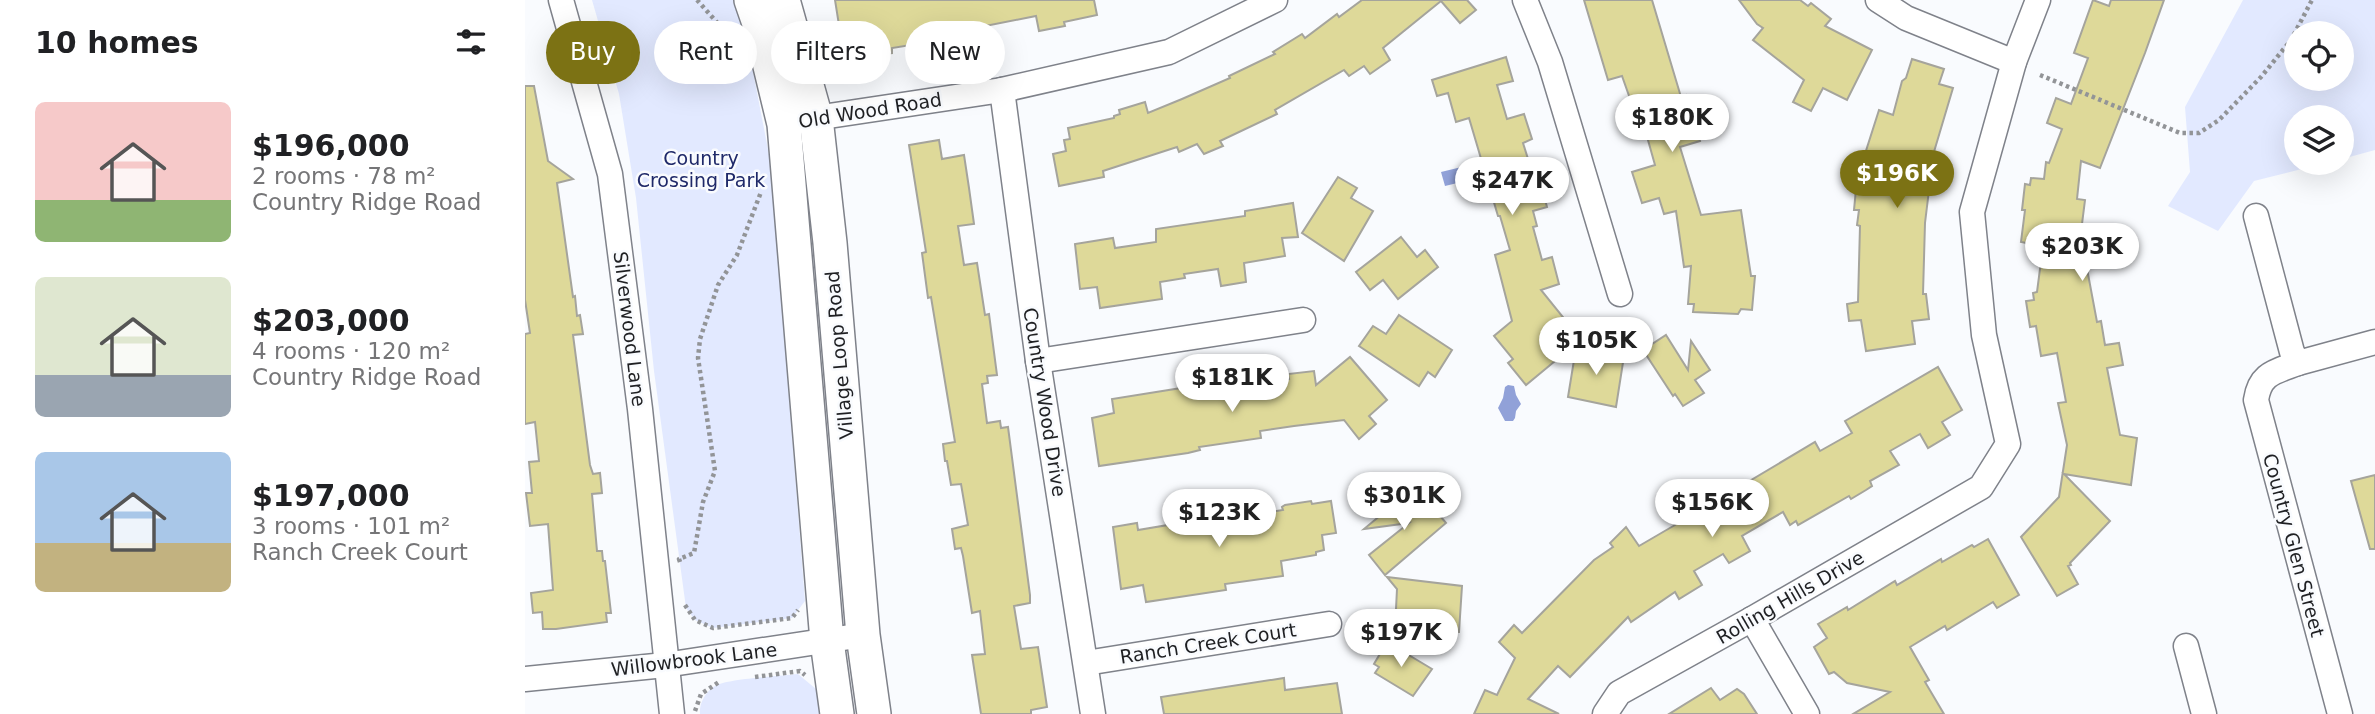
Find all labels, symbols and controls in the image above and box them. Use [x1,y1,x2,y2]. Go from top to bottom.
chip: Buy [546,21,640,84]
chip: Rent [654,21,757,84]
chip: Filters [771,21,891,84]
chip: New [905,21,1005,84]
map controls [2284,21,2354,175]
button: locate [2284,21,2354,91]
icon: filters [452,23,490,61]
text: 10 homes [35,25,199,60]
street label: Old Wood Road [797,88,943,132]
pin: $180K [1623,94,1721,154]
text: $180K [1631,104,1713,130]
button: layers [2284,105,2354,175]
text: $196,000 [252,128,410,163]
icon: home [91,130,175,214]
park label: Country Crossing Park [637,147,765,191]
pin: $196K [1848,150,1946,210]
pin: $247K [1463,158,1561,217]
text: $196K [1856,160,1938,186]
text: 2 rooms · 78 m² [252,163,436,189]
text: $247K [1471,167,1553,193]
text: Country Ridge Road [252,189,481,215]
pin: $203K [2033,224,2131,283]
text: $203K [2041,233,2123,259]
street label: Silverwood Lane [610,250,650,408]
street label: Village Loop Road [821,270,857,440]
text: $203,000 [252,303,410,338]
icon: home [91,305,175,389]
street label: Country Wood Drive [1019,306,1071,498]
pin: $105K [1547,318,1645,377]
text: $105K [1555,327,1637,353]
text: 4 rooms · 120 m² [252,338,450,364]
pin: $181K [1183,354,1281,414]
text: Country Ridge Road [252,364,481,390]
text: $181K [1191,364,1273,390]
street label: Country Glen Street [2259,451,2329,639]
pin: $301K [1355,472,1453,532]
text: $197,000 [252,478,410,513]
icon: home [91,480,175,564]
pin: $156K [1663,480,1761,539]
text: $301K [1363,482,1445,508]
text: $156K [1671,489,1753,515]
pin: $123K [1170,490,1268,549]
text: $123K [1178,499,1260,525]
text: 3 rooms · 101 m² [252,513,450,539]
text: Ranch Creek Court [252,539,468,565]
street label: Rolling Hills Drive [1712,546,1868,648]
pin: $197K [1352,610,1450,669]
street label: Ranch Creek Court [1118,618,1298,668]
text: $197K [1360,619,1442,645]
street label: Willowbrook Lane [610,638,778,680]

